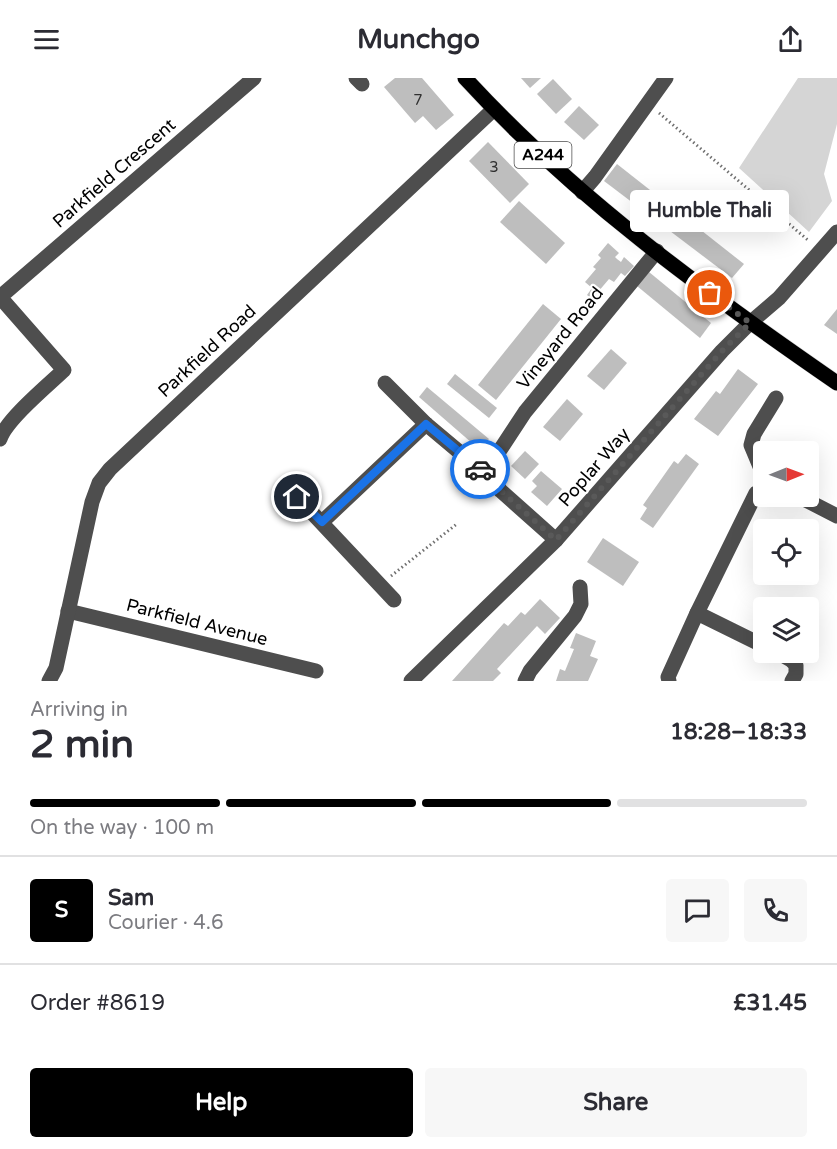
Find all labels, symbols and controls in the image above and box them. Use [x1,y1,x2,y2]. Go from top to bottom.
icon: menu [30,23,63,56]
text: Munchgo [357,23,480,56]
icon: share [774,23,807,56]
house number: 7 [413,91,423,109]
street label: Parkfield Crescent [48,114,180,232]
road number: A244 [514,142,572,168]
house number: 3 [489,158,499,176]
callout: Humble Thali [630,191,789,233]
text: Humble Thali [647,199,772,223]
pin [684,267,735,318]
icon: bag [693,276,726,309]
street label: Vineyard Road [512,282,608,394]
street label: Parkfield Road [153,300,261,402]
street label: Poplar Way [554,423,634,511]
courier [450,439,510,499]
north arrow [753,441,819,507]
map controls [753,441,819,663]
icon: car [464,453,497,486]
pin [271,471,322,522]
icon: home [280,480,313,513]
button: locate [753,519,819,585]
street label: Parkfield Avenue [124,594,270,650]
button: layers [753,597,819,663]
text: Arriving in [30,698,128,722]
text: 18:28–18:33 [670,719,807,745]
text: 2 min [30,721,134,768]
text: On the way · 100 m [30,816,214,840]
button: chat [666,879,729,942]
button: phone [744,879,807,942]
text: Sam [108,885,154,911]
text: S [55,897,68,923]
text: Courier · 4.6 [108,911,223,935]
text: Order #8619 [30,990,165,1016]
text: £31.45 [733,990,807,1016]
button: Help [30,1068,413,1137]
button: Share [425,1068,807,1137]

